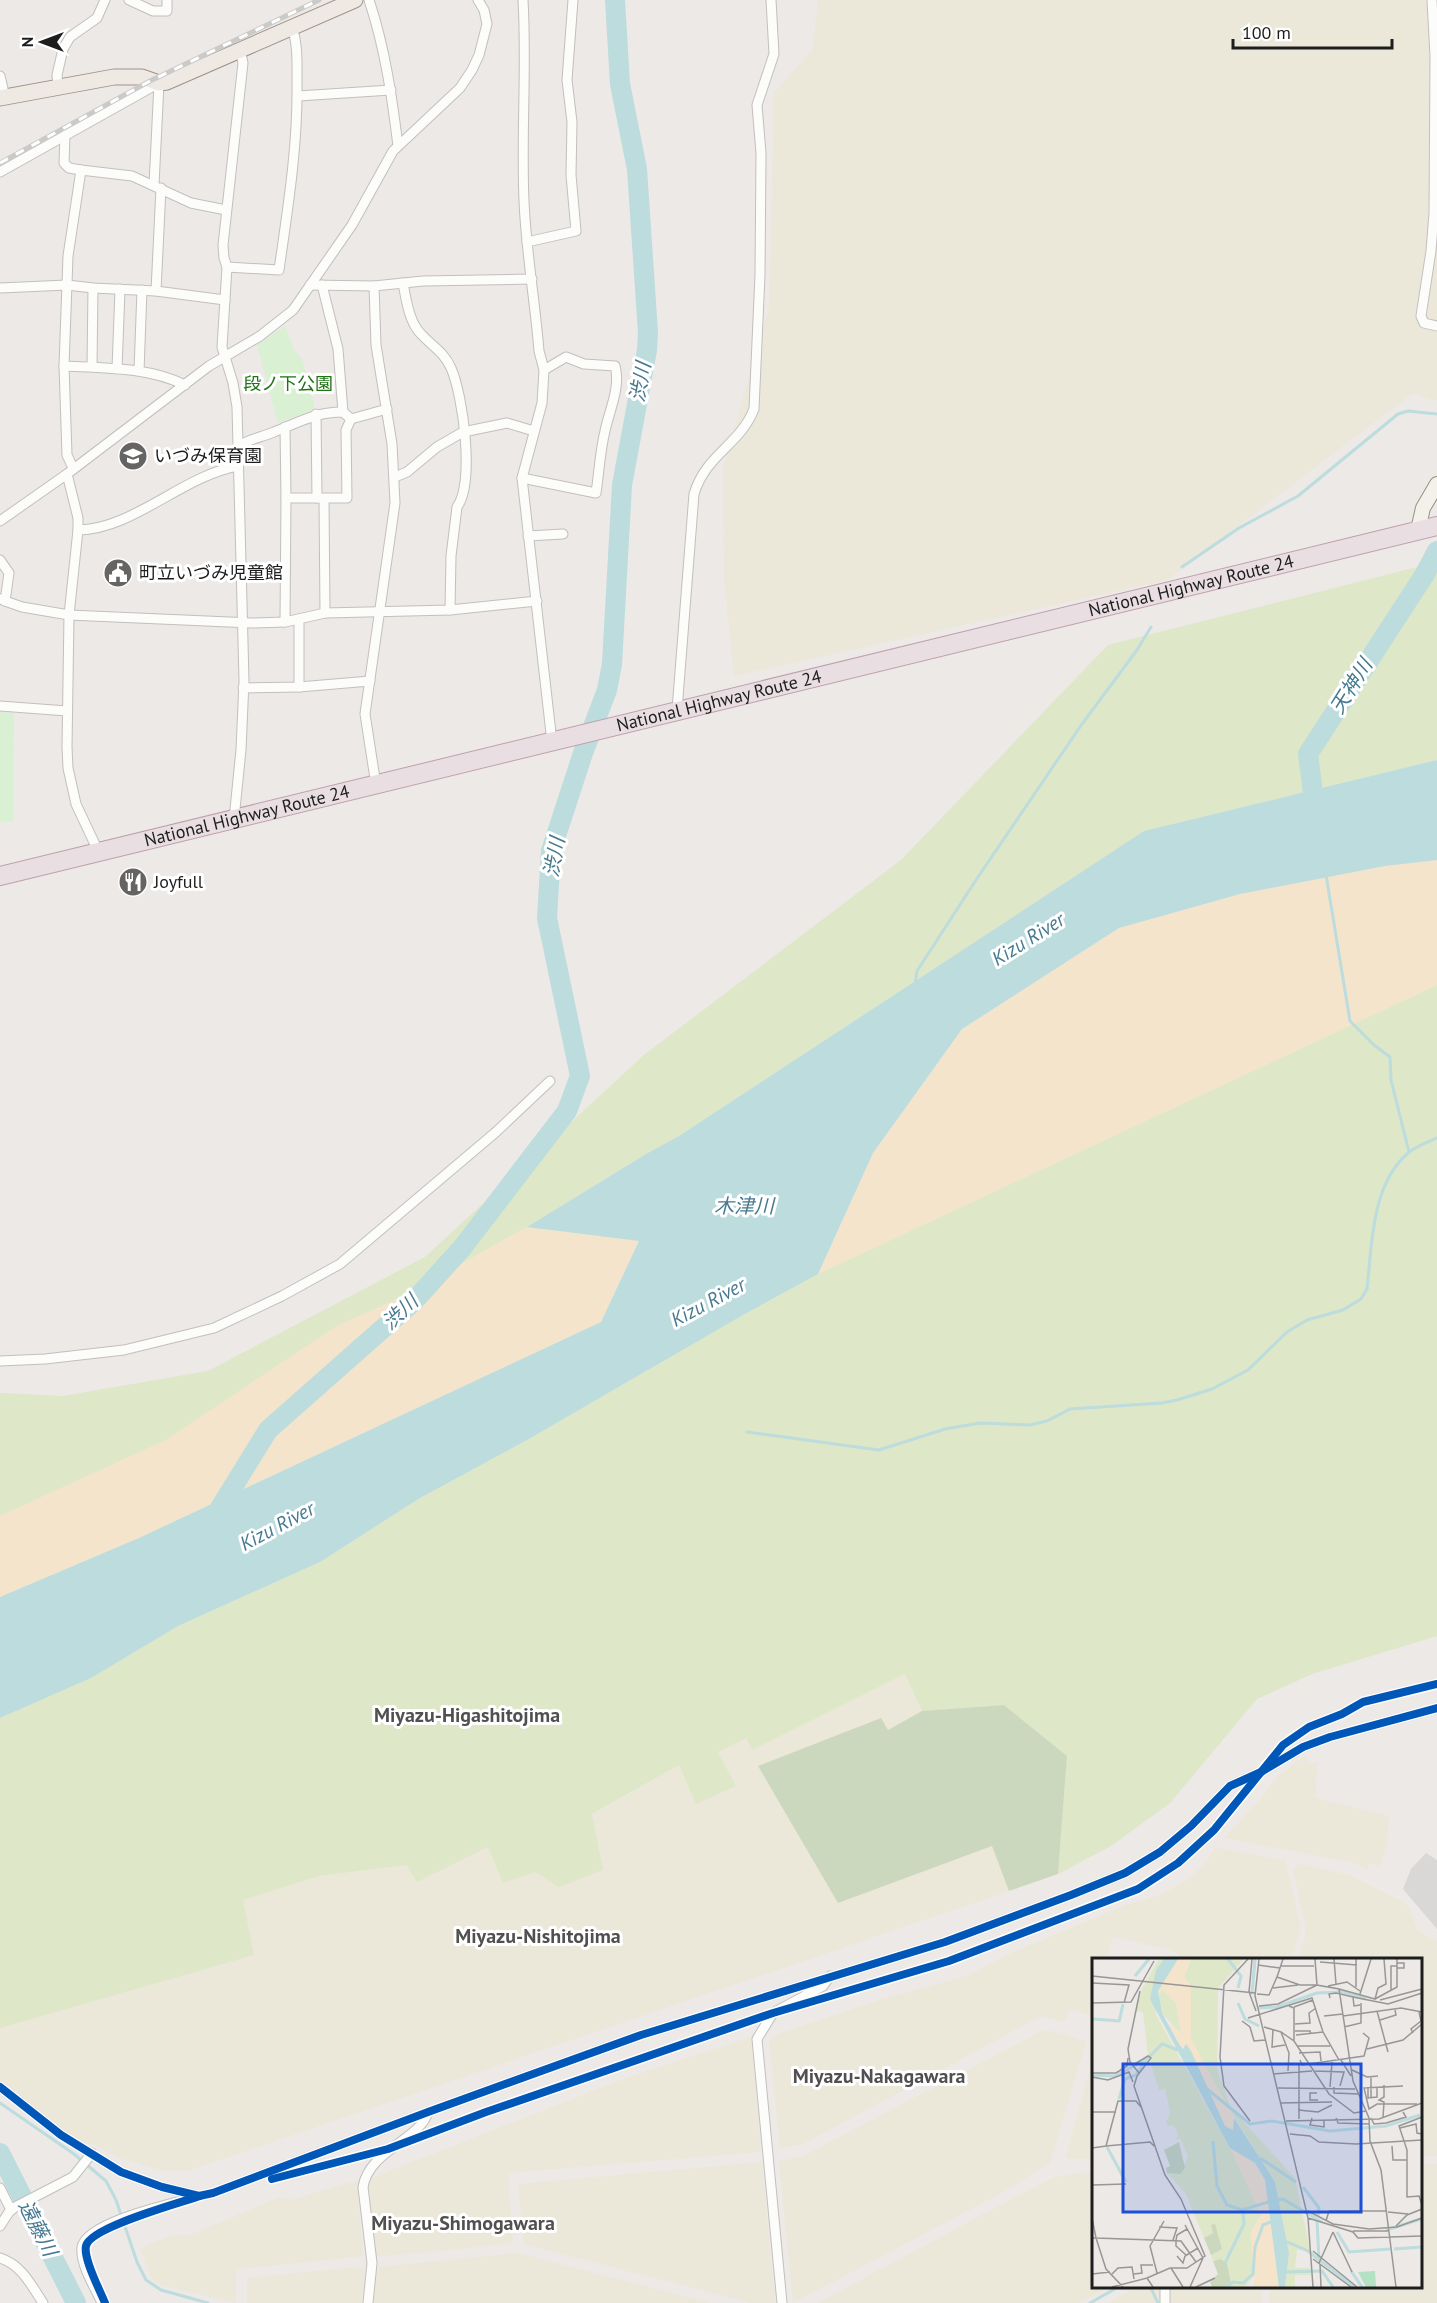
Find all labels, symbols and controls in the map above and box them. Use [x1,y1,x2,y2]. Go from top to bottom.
north arrow [12,12,72,72]
scale bar [1233,12,1392,50]
text: 100 m [1242,21,1291,44]
text: N [17,37,37,47]
water label: 渋川 [624,358,657,404]
park label: 段ノ下公園 [243,372,333,395]
school or university icon: いづみ保育園 [117,440,149,472]
place label: いづみ保育園 [154,444,262,467]
street label: National Highway Route 24 [1086,549,1296,621]
public building icon: 町立いづみ児童館 [102,557,134,589]
place label: 町立いづみ児童館 [139,561,283,584]
water label: 天神川 [1324,652,1379,718]
street label: National Highway Route 24 [614,664,824,736]
street label: National Highway Route 24 [142,779,352,851]
water label: 渋川 [538,833,571,879]
restaurant icon: Joyfull [117,866,149,898]
place label: Joyfull [153,870,204,893]
water label: Kizu River [987,906,1070,971]
water label: 木津川 [714,1193,776,1219]
water label: Kizu River [666,1271,751,1332]
water label: 渋川 [377,1287,425,1335]
water label: Kizu River [235,1495,320,1556]
district label: Miyazu-Higashitojima [374,1702,560,1728]
district label: Miyazu-Nishitojima [455,1923,621,1949]
inset map [1092,1958,1422,2288]
district label: Miyazu-Nakagawara [793,2063,965,2089]
water label: 遠藤川 [13,2195,64,2262]
district label: Miyazu-Shimogawara [371,2210,555,2236]

